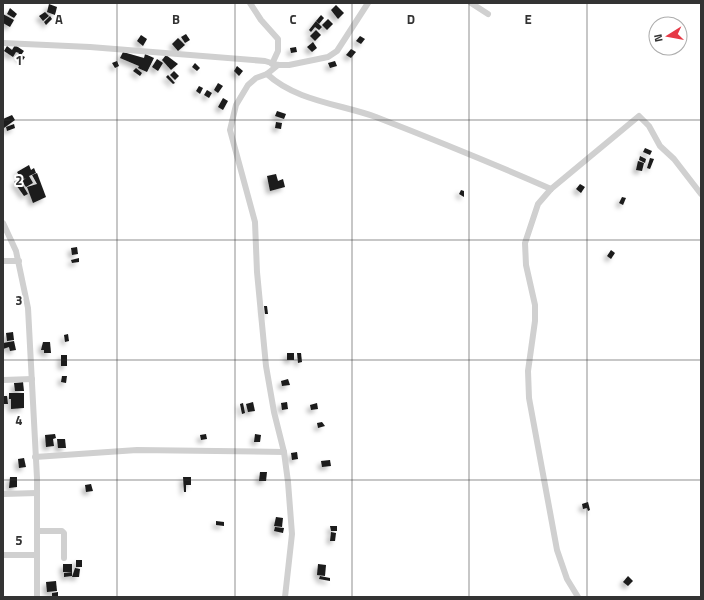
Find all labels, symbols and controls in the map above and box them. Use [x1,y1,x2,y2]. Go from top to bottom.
text: A [55,9,63,29]
text: B [172,9,180,29]
text: C [289,9,297,29]
text: D [407,9,415,29]
text: E [524,9,532,29]
north arrow [648,16,688,56]
text: N [650,33,667,43]
text: 1 [15,50,23,70]
text: 2 [15,170,23,190]
text: 3 [15,290,23,310]
text: 4 [15,410,23,430]
text: 5 [15,530,23,550]

